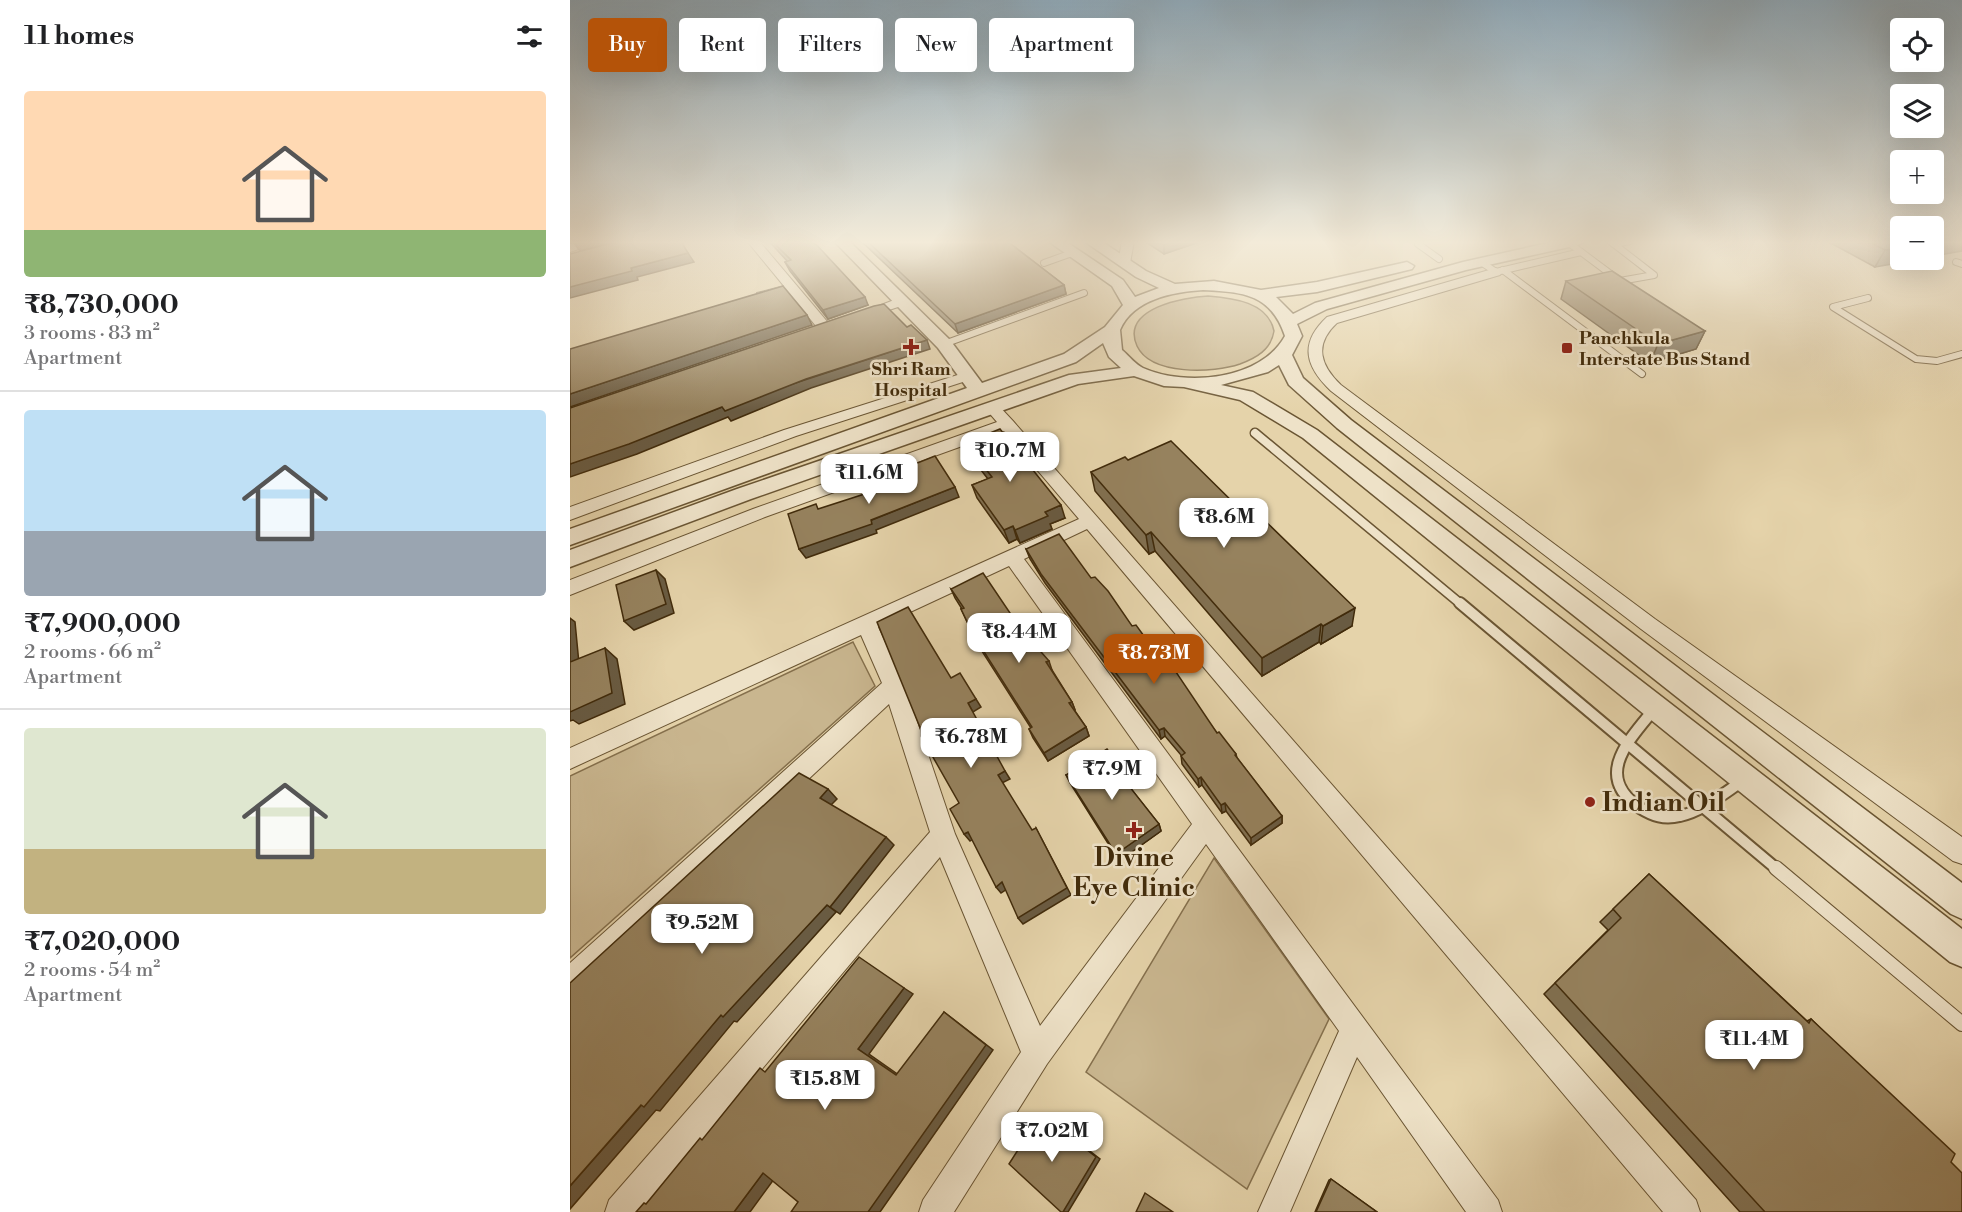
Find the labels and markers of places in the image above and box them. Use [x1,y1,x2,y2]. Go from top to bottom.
place label: Panchkula Interstate Bus Stand [1579,327,1750,371]
marker: Shri Ram Hospital [902,338,920,356]
marker: Panchkula Interstate Bus Stand [1560,341,1574,355]
place label: Shri Ram Hospital [871,358,951,402]
pin: ₹10.7M [961,432,1059,483]
pin: ₹11.6M [820,454,918,505]
pin: ₹8.6M [1182,498,1266,549]
pin: ₹8.44M [970,613,1068,664]
pin: ₹8.73M [1105,634,1203,685]
pin: ₹6.78M [922,718,1020,769]
pin: ₹7.9M [1070,750,1154,801]
place label: Indian Oil [1602,787,1726,819]
marker: Indian Oil [1583,795,1597,809]
marker: Divine Eye Clinic [1125,821,1143,839]
place label: Divine Eye Clinic [1073,842,1195,904]
pin: ₹9.52M [653,904,751,955]
pin: ₹11.4M [1705,1020,1803,1071]
pin: ₹15.8M [776,1060,874,1111]
pin: ₹7.02M [1003,1112,1101,1163]

